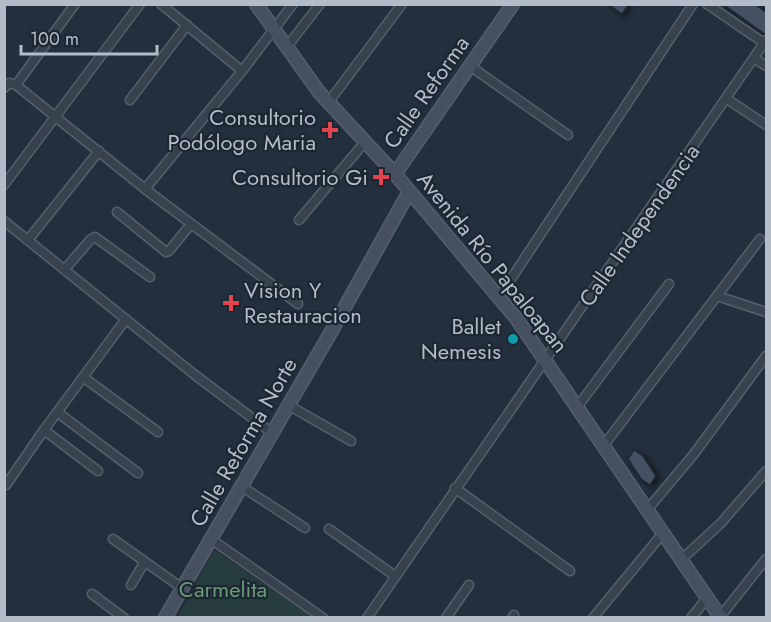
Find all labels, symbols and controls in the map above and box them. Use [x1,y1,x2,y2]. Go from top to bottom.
scale bar [21,18,158,56]
text: 100 m [30,26,79,52]
street label: Calle Reforma [375,29,477,155]
place label: Consultorio Podólogo Maria [168,101,316,158]
marker: Consultorio Podólogo Maria [321,121,339,139]
street label: Calle Independencia [571,137,707,313]
place label: Consultorio Gi [232,161,368,193]
street label: Avenida Río Papaloapan [410,164,576,360]
marker: Consultorio Gi [372,168,390,186]
place label: Vision Y Restauracion [244,274,362,331]
marker: Vision Y Restauracion [222,294,240,312]
place label: Ballet Nemesis [421,310,502,367]
marker: Ballet Nemesis [506,332,520,346]
street label: Calle Reforma Norte [181,351,305,533]
park label: Carmelita [179,573,267,605]

